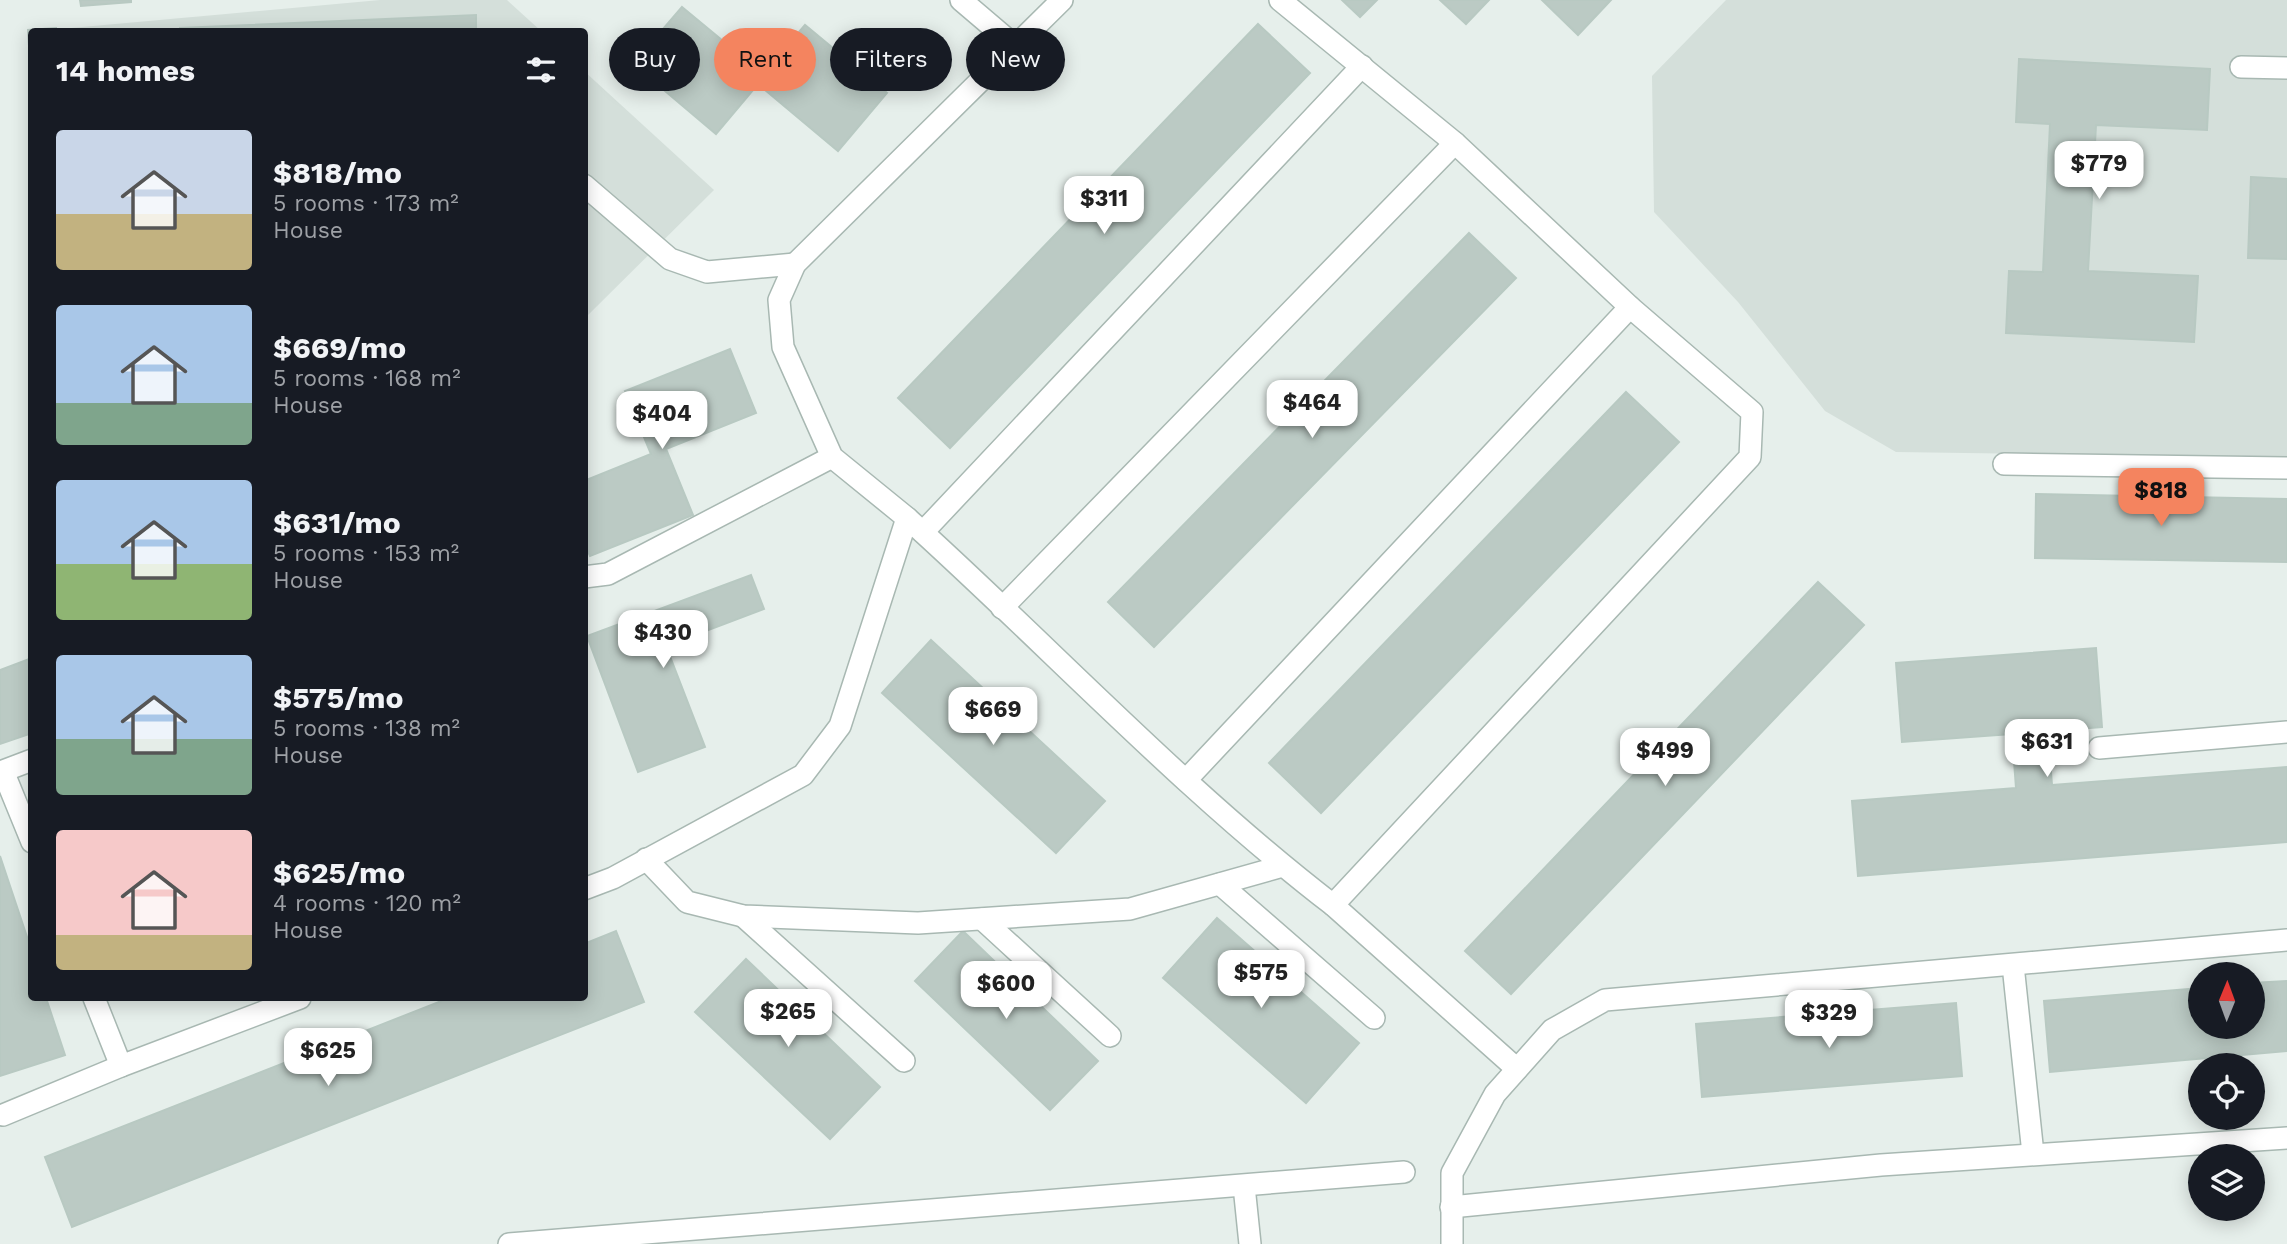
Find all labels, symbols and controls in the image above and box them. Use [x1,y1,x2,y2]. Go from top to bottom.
chip: Buy [609,28,700,91]
chip: Rent [714,28,816,91]
chip: Filters [830,28,952,91]
chip: New [966,28,1065,91]
icon: filters [522,51,560,89]
text: 14 homes [56,53,195,88]
pin: $779 [2058,142,2140,201]
text: $779 [2071,150,2127,177]
text: $818/mo [273,155,402,190]
icon: home [112,158,196,242]
pin: $311 [1063,176,1145,236]
text: $311 [1080,185,1128,212]
text: 5 rooms · 173 m² [273,190,459,217]
text: House [273,217,343,244]
text: $669/mo [273,330,406,365]
icon: home [112,333,196,417]
text: 5 rooms · 168 m² [273,365,461,392]
pin: $464 [1271,380,1353,440]
text: $464 [1283,389,1341,416]
text: House [273,392,343,419]
pin: $404 [621,392,703,451]
text: $404 [632,400,692,427]
pin: $818 [2120,468,2202,528]
text: $818 [2134,477,2188,504]
text: $631/mo [273,505,401,540]
icon: home [112,508,196,592]
text: 5 rooms · 153 m² [273,540,459,567]
text: House [273,567,343,594]
pin: $430 [622,610,704,670]
text: $430 [634,619,692,646]
text: $575/mo [273,680,403,715]
icon: home [112,683,196,767]
pin: $669 [952,688,1034,747]
text: $669 [964,696,1022,723]
text: 5 rooms · 138 m² [273,715,460,742]
pin: $631 [2006,720,2088,779]
pin: $499 [1624,728,1706,788]
text: $631 [2021,728,2073,755]
text: $499 [1636,737,1694,764]
text: House [273,742,343,769]
text: $625/mo [273,855,405,890]
icon: home [112,858,196,942]
text: 4 rooms · 120 m² [273,890,461,917]
text: House [273,917,343,944]
pin: $575 [1220,950,1302,1010]
text: $575 [1234,959,1288,986]
pin: $600 [965,962,1047,1021]
north arrow [2188,962,2264,1040]
map controls [2188,962,2265,1221]
text: $600 [977,970,1035,997]
pin: $265 [747,990,829,1049]
pin: $329 [1788,990,1870,1050]
text: $265 [760,998,816,1025]
text: $329 [1801,999,1857,1026]
pin: $625 [287,1028,369,1088]
text: $625 [300,1037,356,1064]
button: locate [2188,1053,2265,1130]
button: layers [2188,1144,2265,1221]

